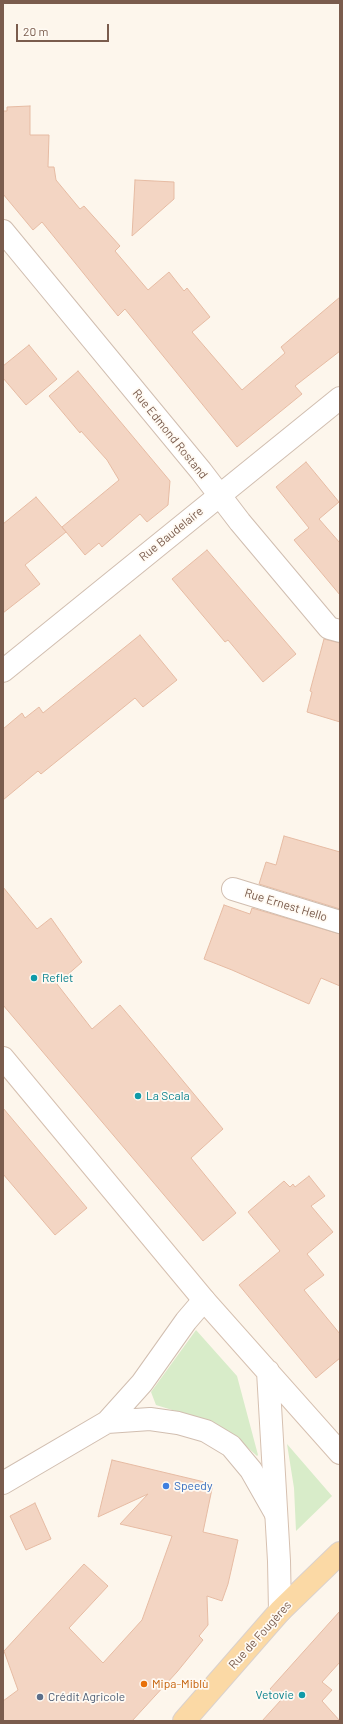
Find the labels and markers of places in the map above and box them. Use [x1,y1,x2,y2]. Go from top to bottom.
place label: Reflet [42,971,73,985]
marker: Reflet [29,973,39,983]
place label: La Scala [146,1089,190,1103]
marker: La Scala [133,1091,143,1101]
place label: Speedy [174,1479,212,1493]
marker: Speedy [161,1481,171,1491]
place label: Mipa-Miblù [152,1677,209,1691]
marker: Mipa-Miblù [139,1679,149,1689]
place label: Vetovie [256,1688,294,1702]
place label: Crédit Agricole [48,1690,125,1704]
marker: Vetovie [297,1690,307,1700]
marker: Crédit Agricole [35,1692,45,1702]

